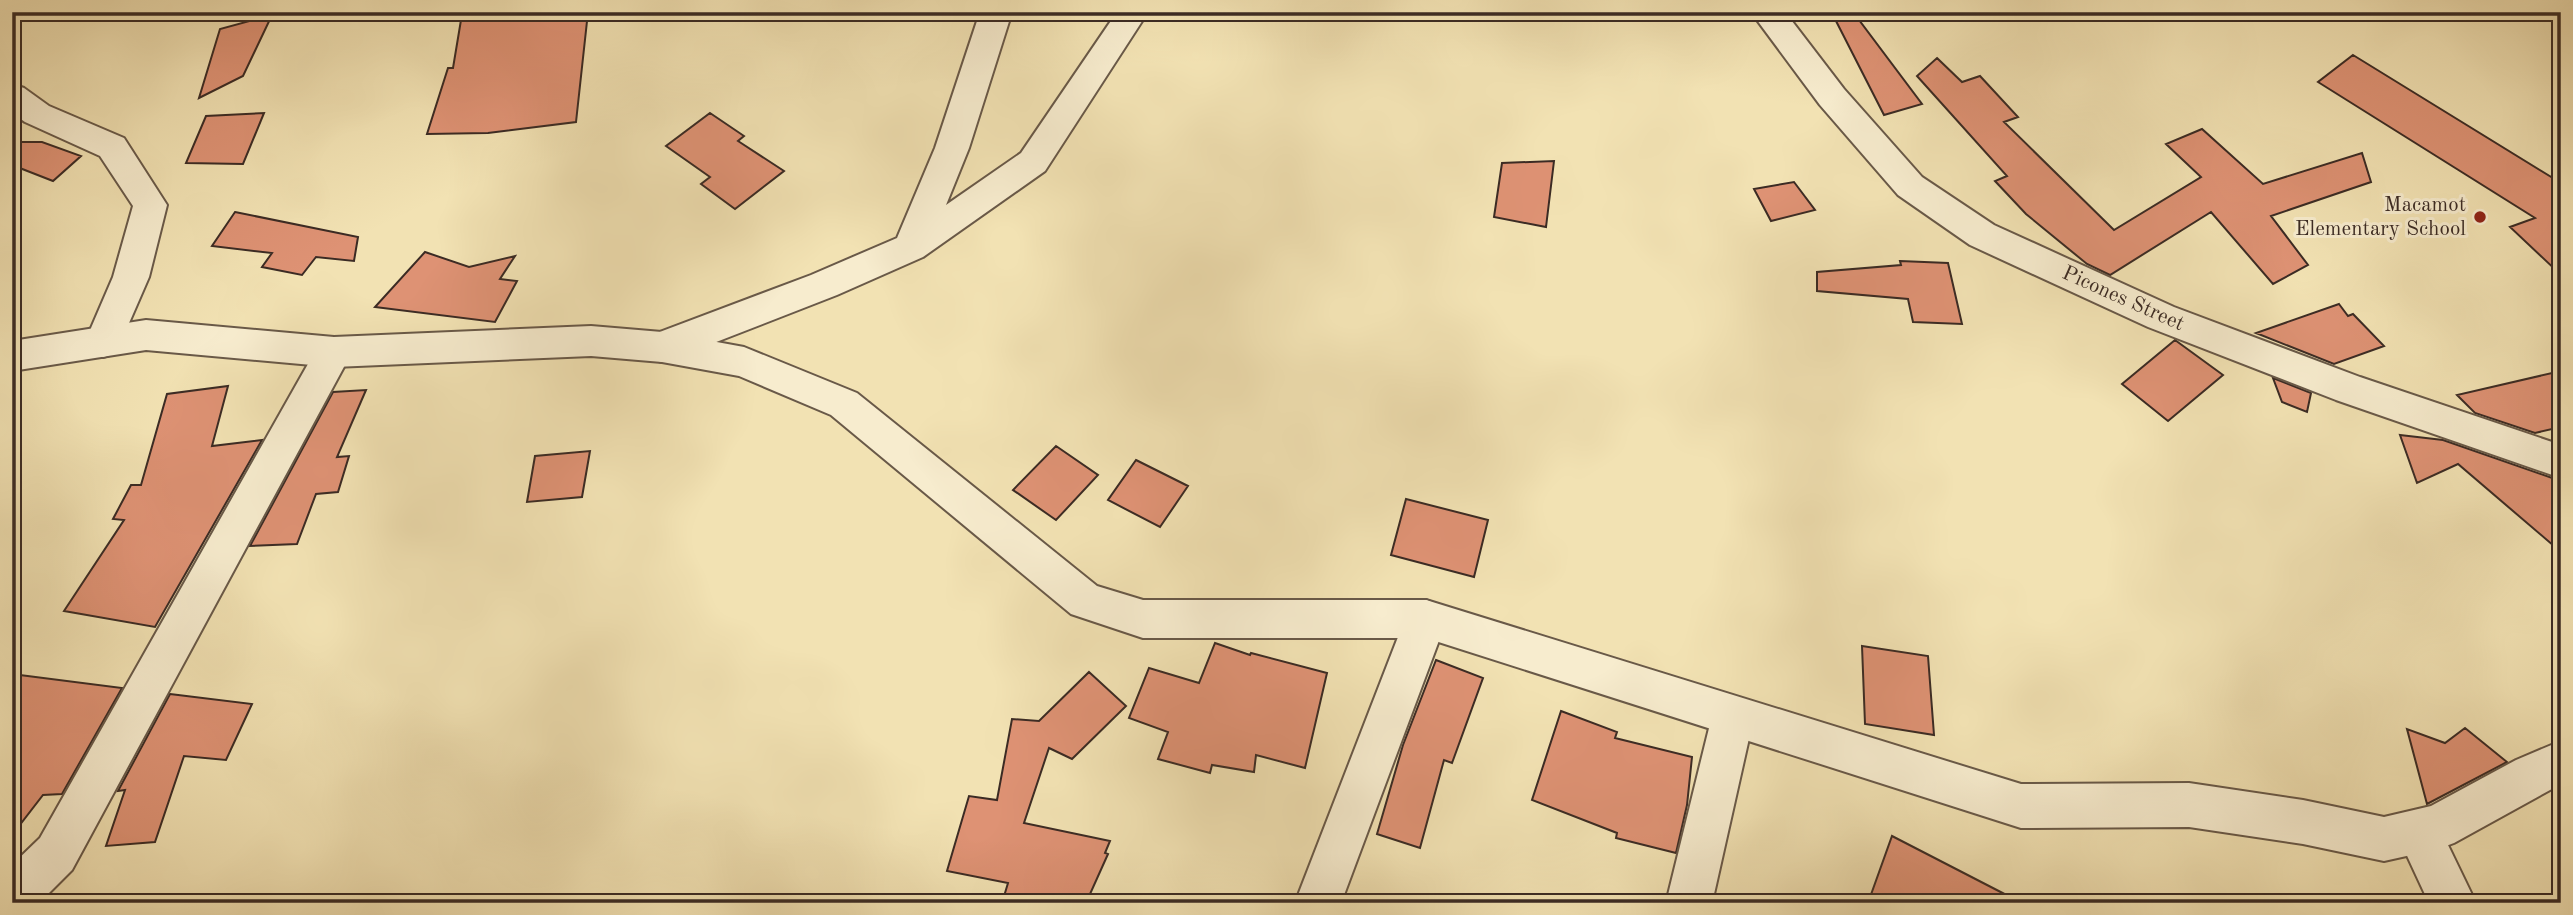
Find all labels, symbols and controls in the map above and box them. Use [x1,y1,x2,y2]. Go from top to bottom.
place label: Macamot Elementary School [2295,195,2466,240]
marker: Macamot Elementary School [2472,209,2488,225]
street label: Picones Street [2059,263,2187,335]

